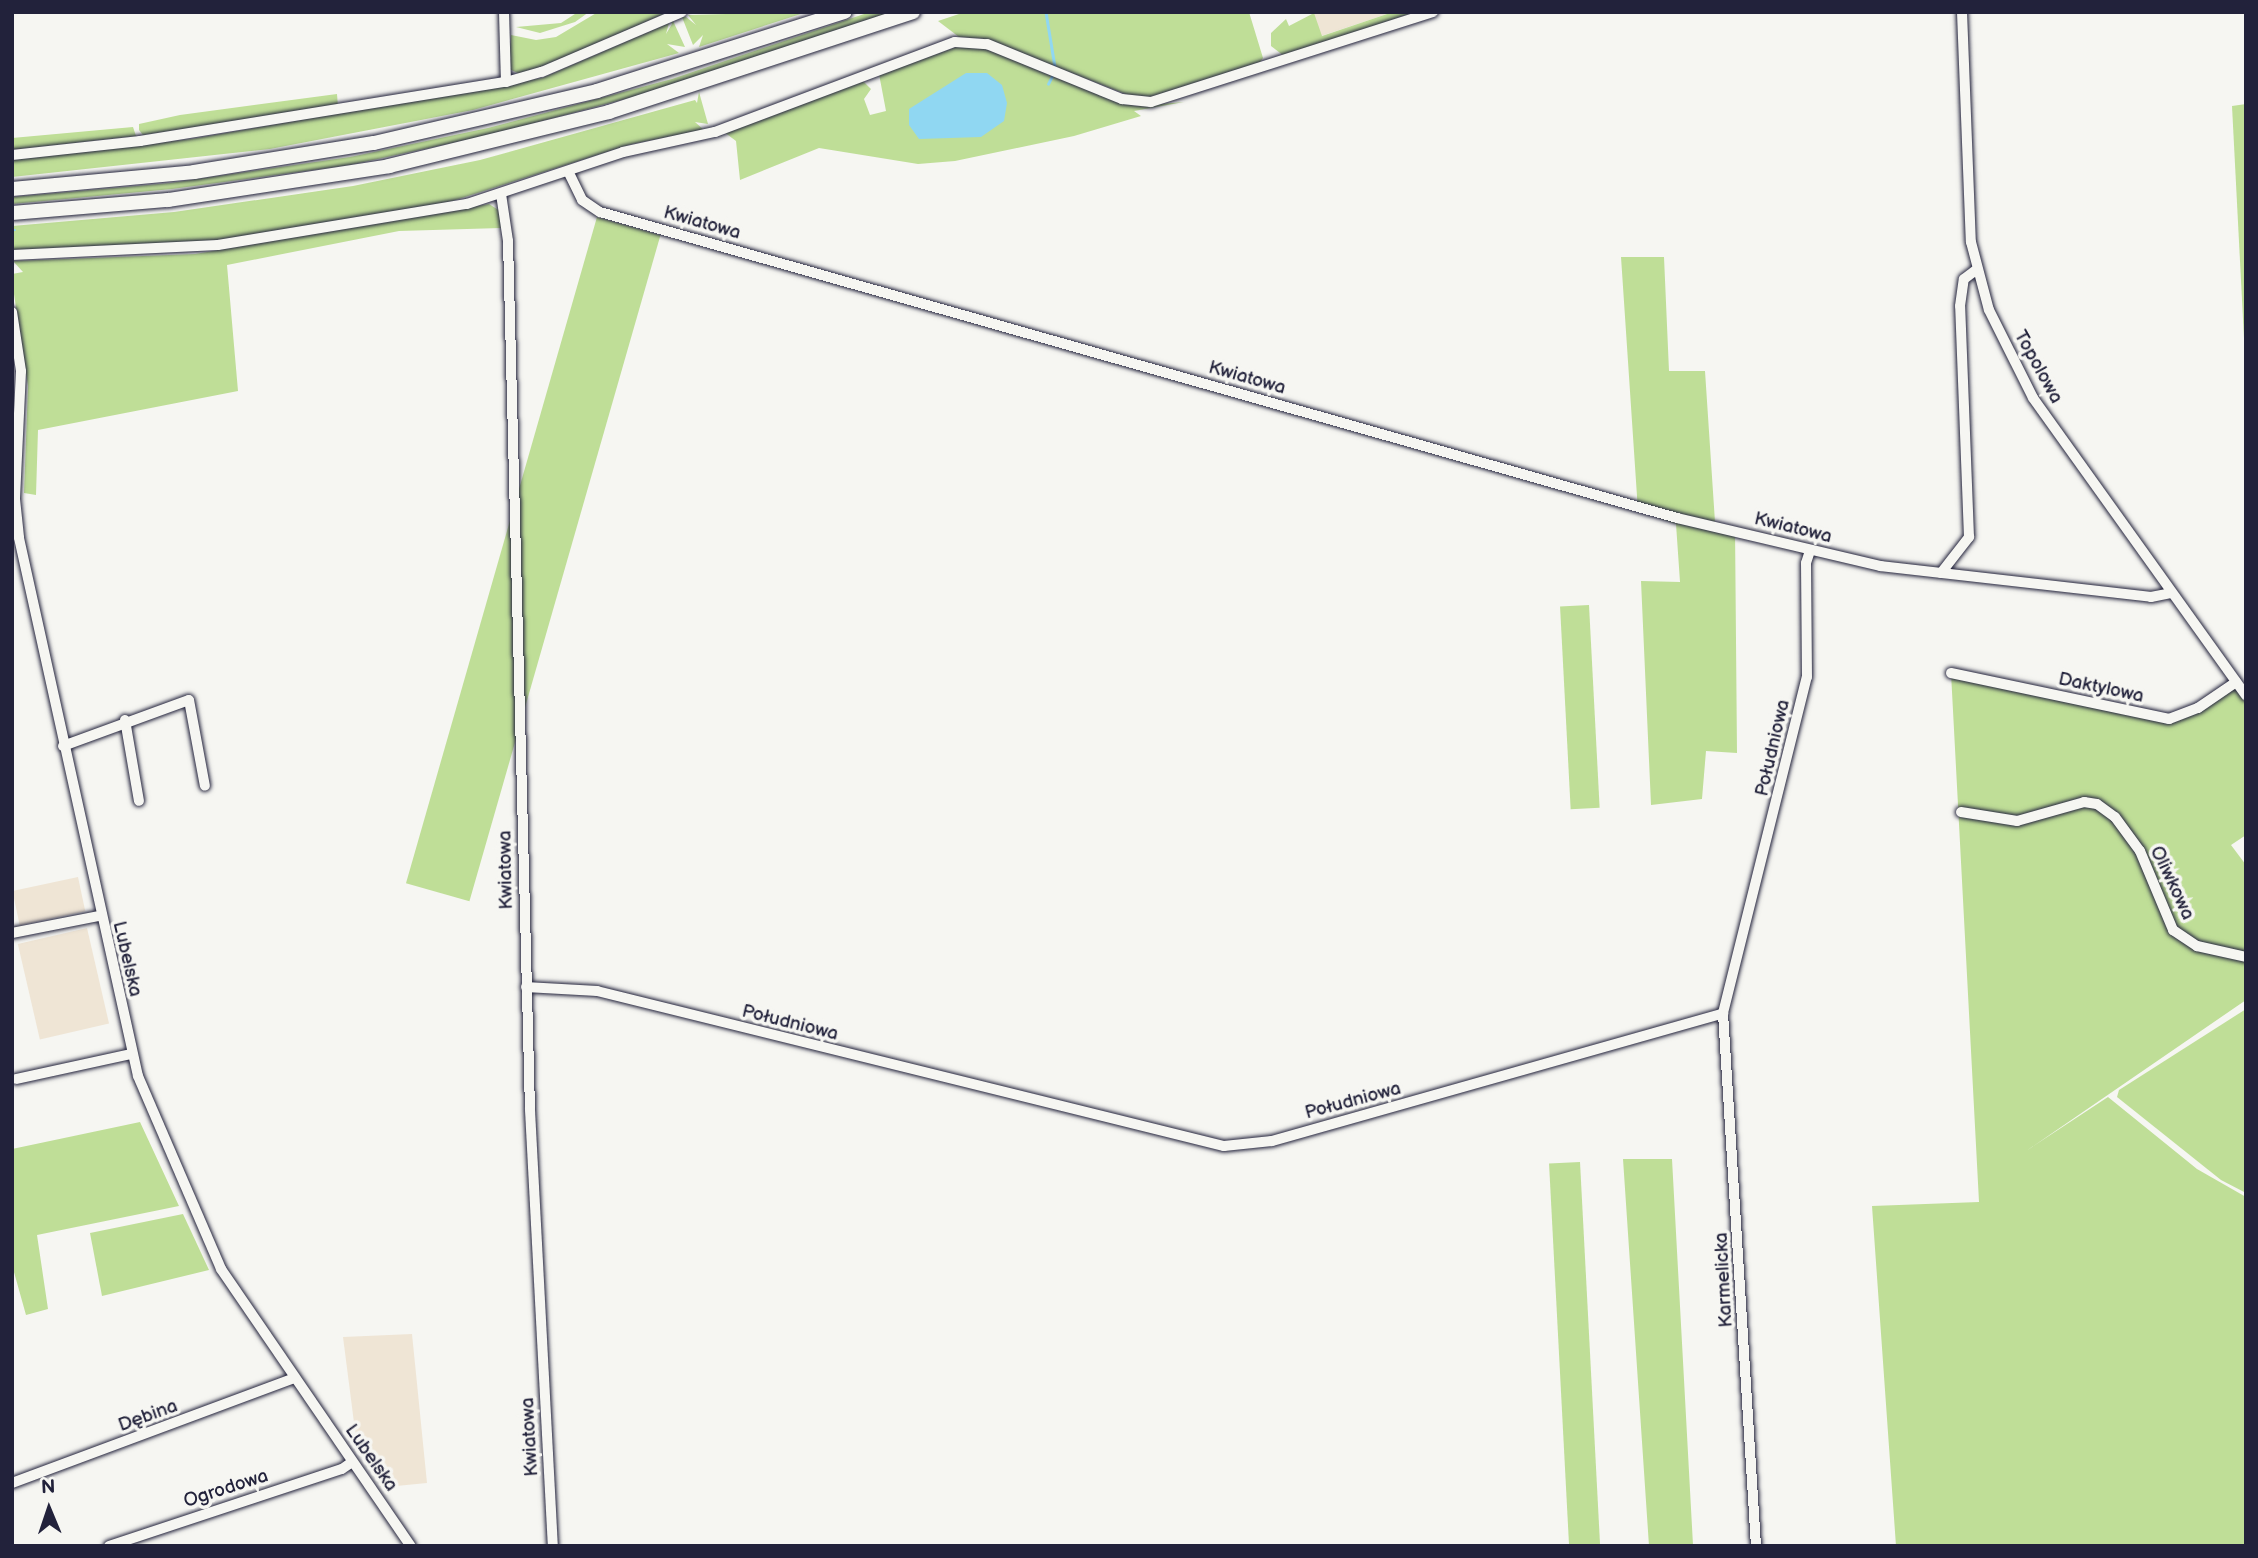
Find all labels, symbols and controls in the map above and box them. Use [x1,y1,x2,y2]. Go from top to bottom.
street label: Kwiatowa [661,201,743,245]
street label: Topolowa [2009,326,2067,408]
street label: Kwiatowa [1206,356,1288,400]
street label: Kwiatowa [1752,507,1834,549]
street label: Daktylowa [2056,668,2146,708]
street label: Południowa [1751,697,1795,799]
street label: Kwiatowa [494,830,518,910]
street label: Oliwkowa [2145,842,2199,924]
street label: Lubelska [107,919,147,999]
street label: Południowa [739,1000,841,1046]
street label: Południowa [1302,1077,1404,1125]
street label: Karmelicka [1710,1232,1738,1328]
street label: Dębina [115,1395,181,1437]
street label: Kwiatowa [517,1397,543,1477]
street label: Lubelska [340,1420,402,1496]
street label: Ogrodowa [181,1465,271,1513]
north arrow [14,1474,84,1544]
text: N [41,1476,56,1499]

